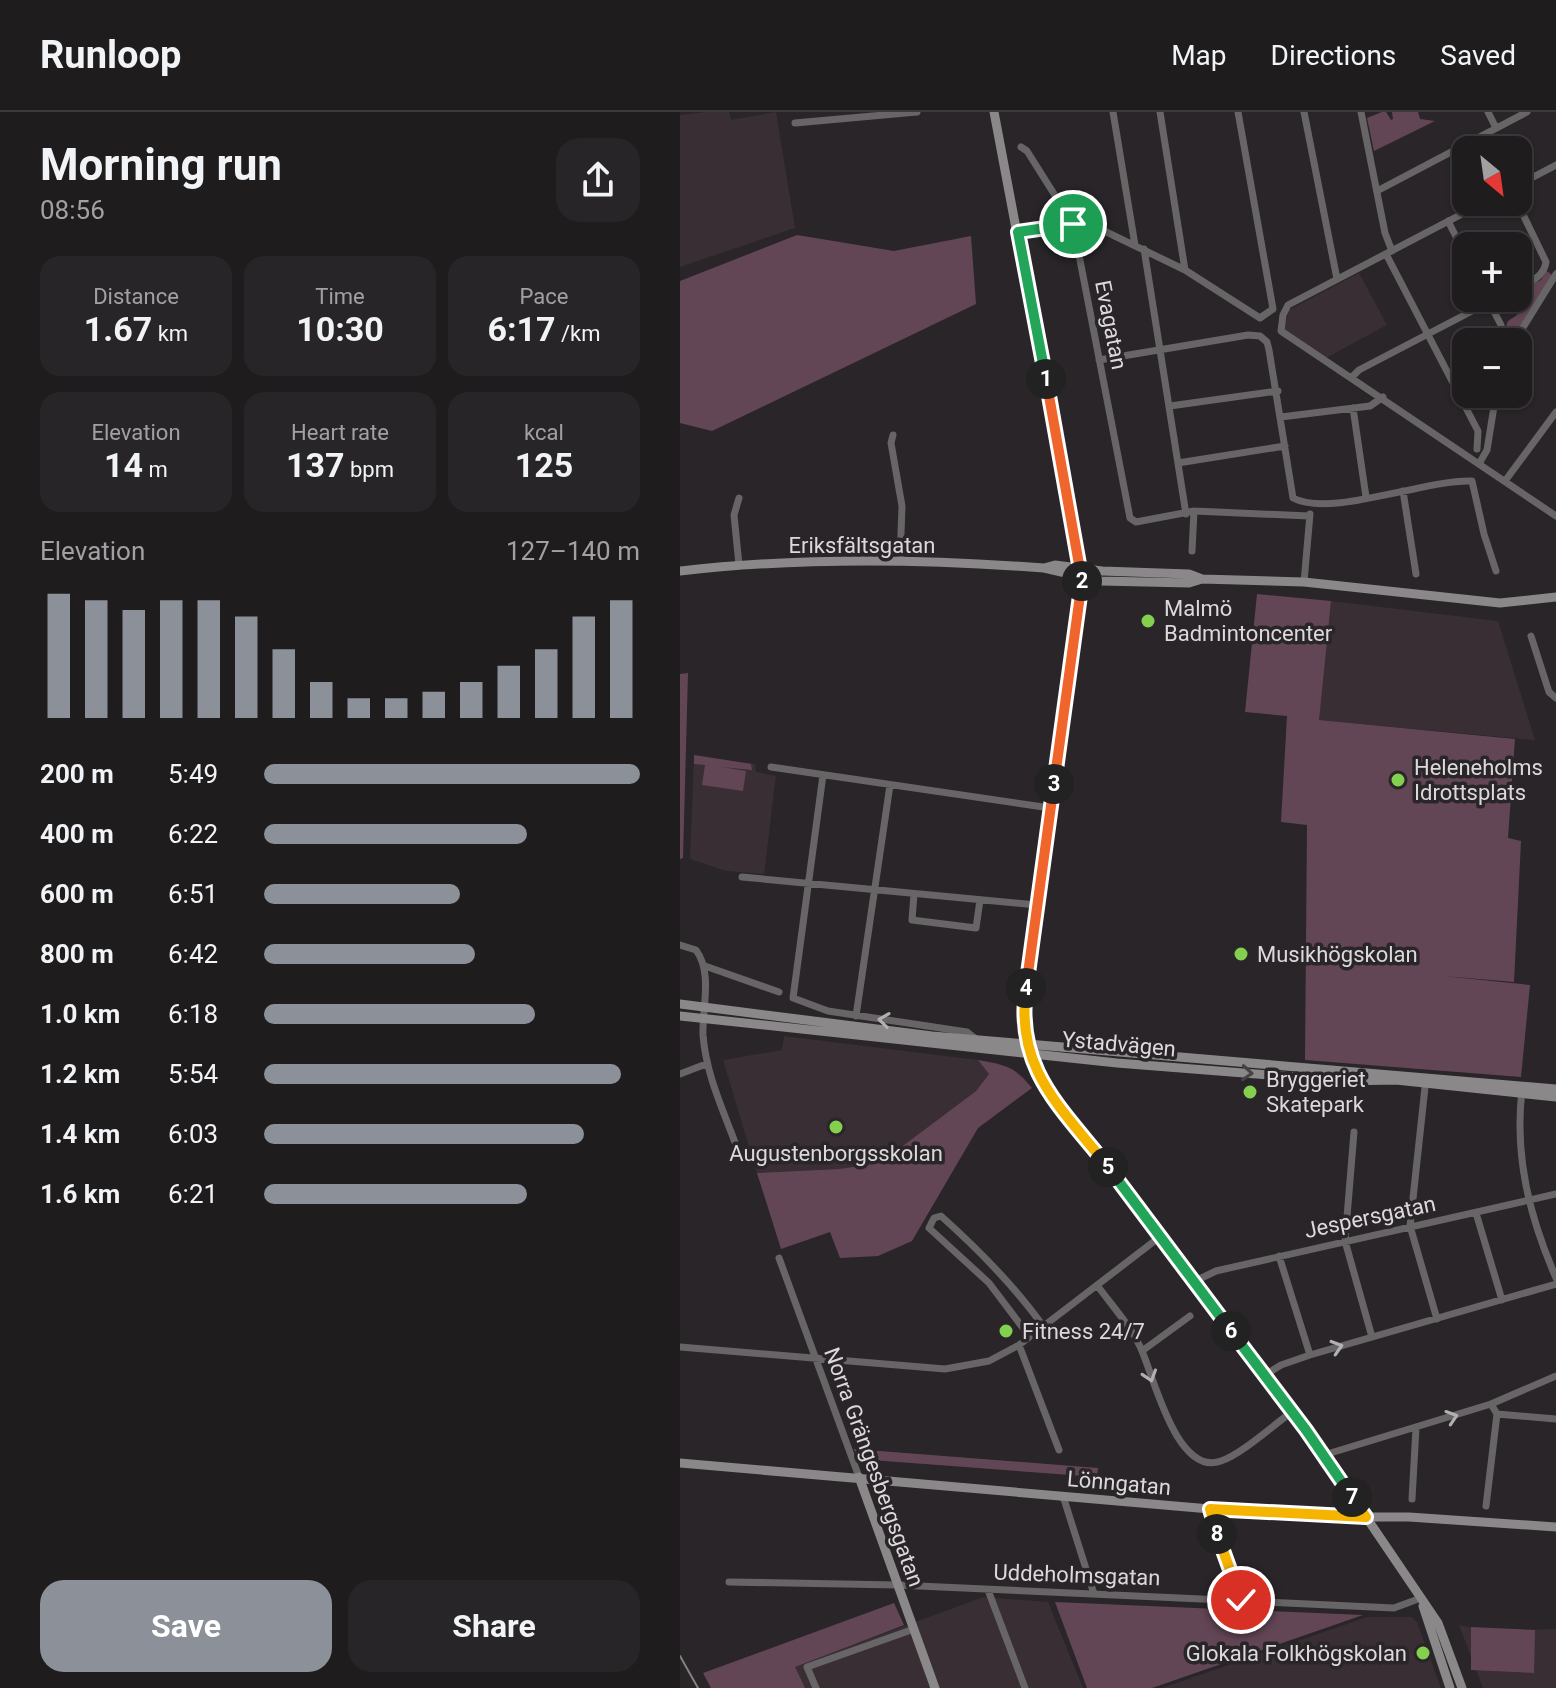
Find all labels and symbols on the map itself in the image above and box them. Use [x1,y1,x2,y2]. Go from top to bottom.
north arrow [1452,136,1532,216]
pin [1039,190,1107,258]
street label: Evagatan [1090,278,1132,372]
pin: 1 [1026,359,1066,399]
street label: Eriksfältsgatan [789,533,935,558]
pin: 2 [1062,561,1102,601]
place label: Malmö Badmintoncenter [1164,596,1333,646]
marker: Malmö Badmintoncenter [1139,612,1157,630]
place label: Heleneholms Idrottsplats [1414,755,1543,805]
pin: 3 [1034,764,1074,804]
marker: Heleneholms Idrottsplats [1389,771,1407,789]
place label: Musikhögskolan [1257,942,1418,967]
marker: Musikhögskolan [1232,945,1250,963]
pin: 4 [1006,968,1046,1008]
one-way arrow [877,1012,891,1029]
street label: Ystadvägen [1061,1027,1177,1061]
one-way arrow [1241,1064,1254,1081]
place label: Bryggeriet Skatepark [1266,1067,1366,1117]
marker: Bryggeriet Skatepark [1241,1083,1259,1101]
marker: Augustenborgsskolan [827,1118,845,1136]
place label: Augustenborgsskolan [729,1141,943,1166]
pin: 5 [1088,1147,1128,1187]
street label: Jespersgatan [1302,1191,1438,1243]
pin: 6 [1211,1311,1251,1351]
place label: Fitness 24/7 [1022,1319,1145,1344]
marker: Fitness 24/7 [997,1322,1015,1340]
one-way arrow [1330,1340,1344,1356]
street label: Norra Grängesbergsgatan [819,1344,929,1590]
one-way arrow [1141,1368,1157,1382]
one-way arrow [1445,1410,1458,1426]
street label: Lönngatan [1066,1466,1172,1500]
pin: 7 [1332,1477,1372,1517]
pin: 8 [1197,1514,1237,1554]
street label: Uddeholmsgatan [993,1560,1161,1590]
pin [1207,1566,1275,1634]
place label: Glokala Folkhögskolan [1186,1641,1407,1666]
marker: Glokala Folkhögskolan [1414,1644,1432,1662]

